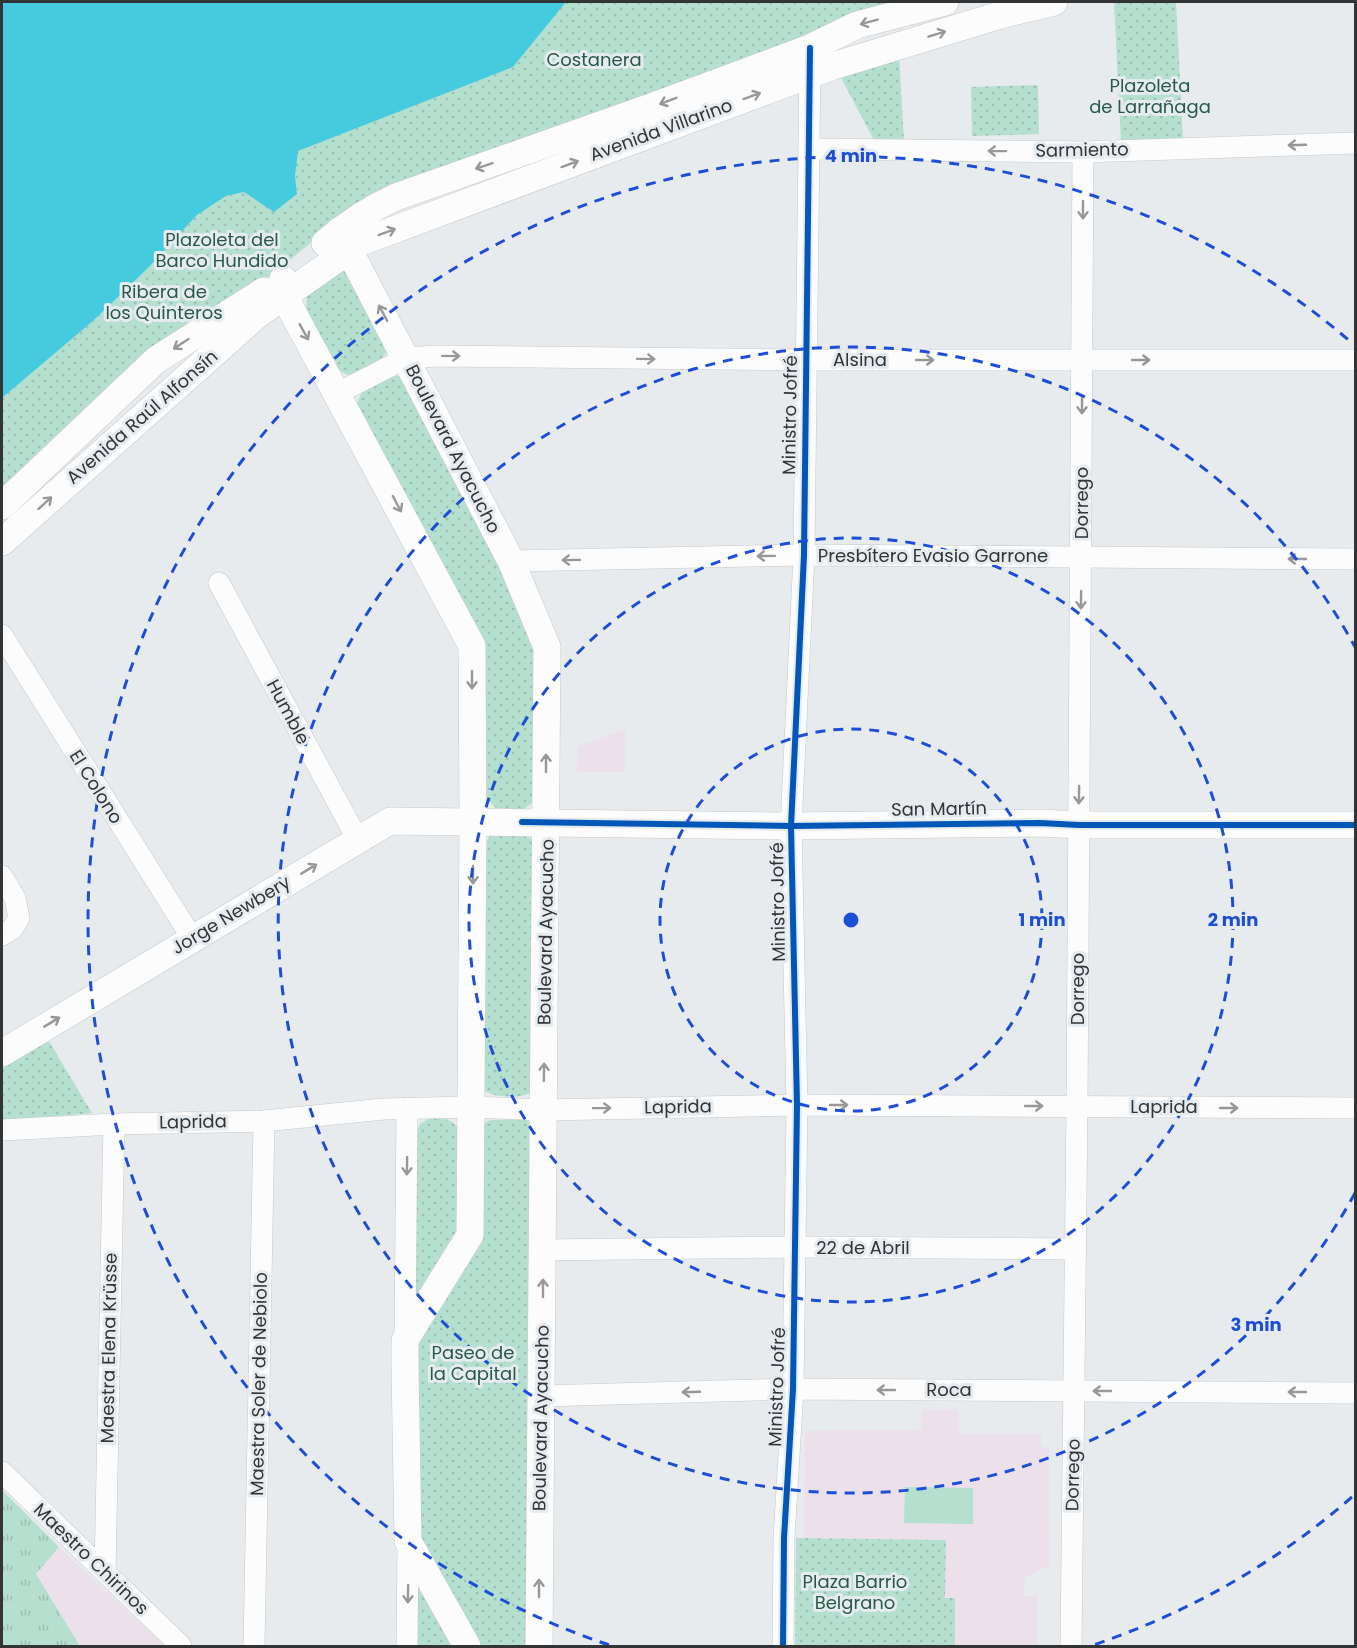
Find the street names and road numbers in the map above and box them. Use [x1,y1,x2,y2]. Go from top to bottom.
street label: Avenida Villarino [586,92,736,167]
street label: Sarmiento [1035,136,1129,163]
street label: Avenida Raúl Alfonsín [61,344,223,489]
street label: Alsina [833,347,887,372]
street label: Ministro Jofré [776,355,803,475]
street label: Boulevard Ayacucho [400,360,507,538]
street label: Dorrego [1069,467,1094,539]
street label: Presbítero Evasio Garrone [818,543,1048,568]
street label: Humble [261,675,316,749]
street label: El Colono [64,745,129,829]
street label: San Martín [891,795,987,822]
street label: Boulevard Ayacucho [531,839,560,1025]
street label: Ministro Jofré [764,842,791,962]
street label: Jorge Newbery [167,869,295,960]
street label: Dorrego [1065,953,1090,1025]
street label: Laprida [644,1093,712,1120]
street label: Laprida [1130,1094,1198,1119]
street label: Laprida [159,1108,227,1135]
street label: 22 de Abril [816,1235,910,1260]
street label: Maestra Elena Krüsse [94,1252,123,1444]
street label: Maestra Soler de Nebiolo [244,1272,273,1496]
street label: Boulevard Ayacucho [526,1325,555,1511]
street label: Ministro Jofré [762,1327,791,1447]
street label: Roca [926,1377,972,1402]
street label: Dorrego [1059,1439,1086,1511]
street label: Maestro Chirinos [28,1497,154,1620]

